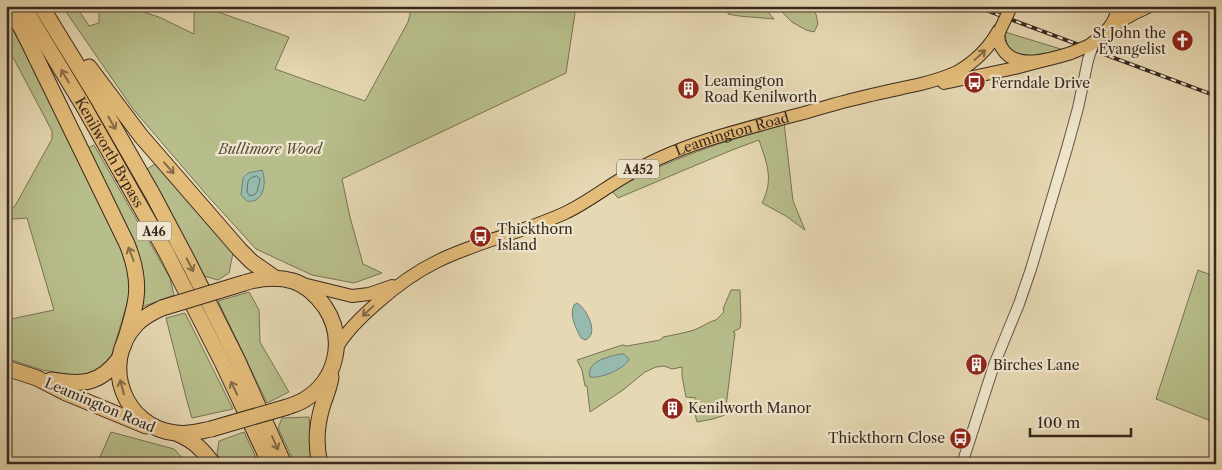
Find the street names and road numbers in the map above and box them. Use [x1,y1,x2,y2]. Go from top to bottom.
street label: Kenilworth Bypass [71,94,148,211]
street label: Leamington Road [672,108,792,160]
road number: A452 [617,160,659,178]
road number: A46 [136,222,172,240]
street label: Leamington Road [42,374,158,437]

